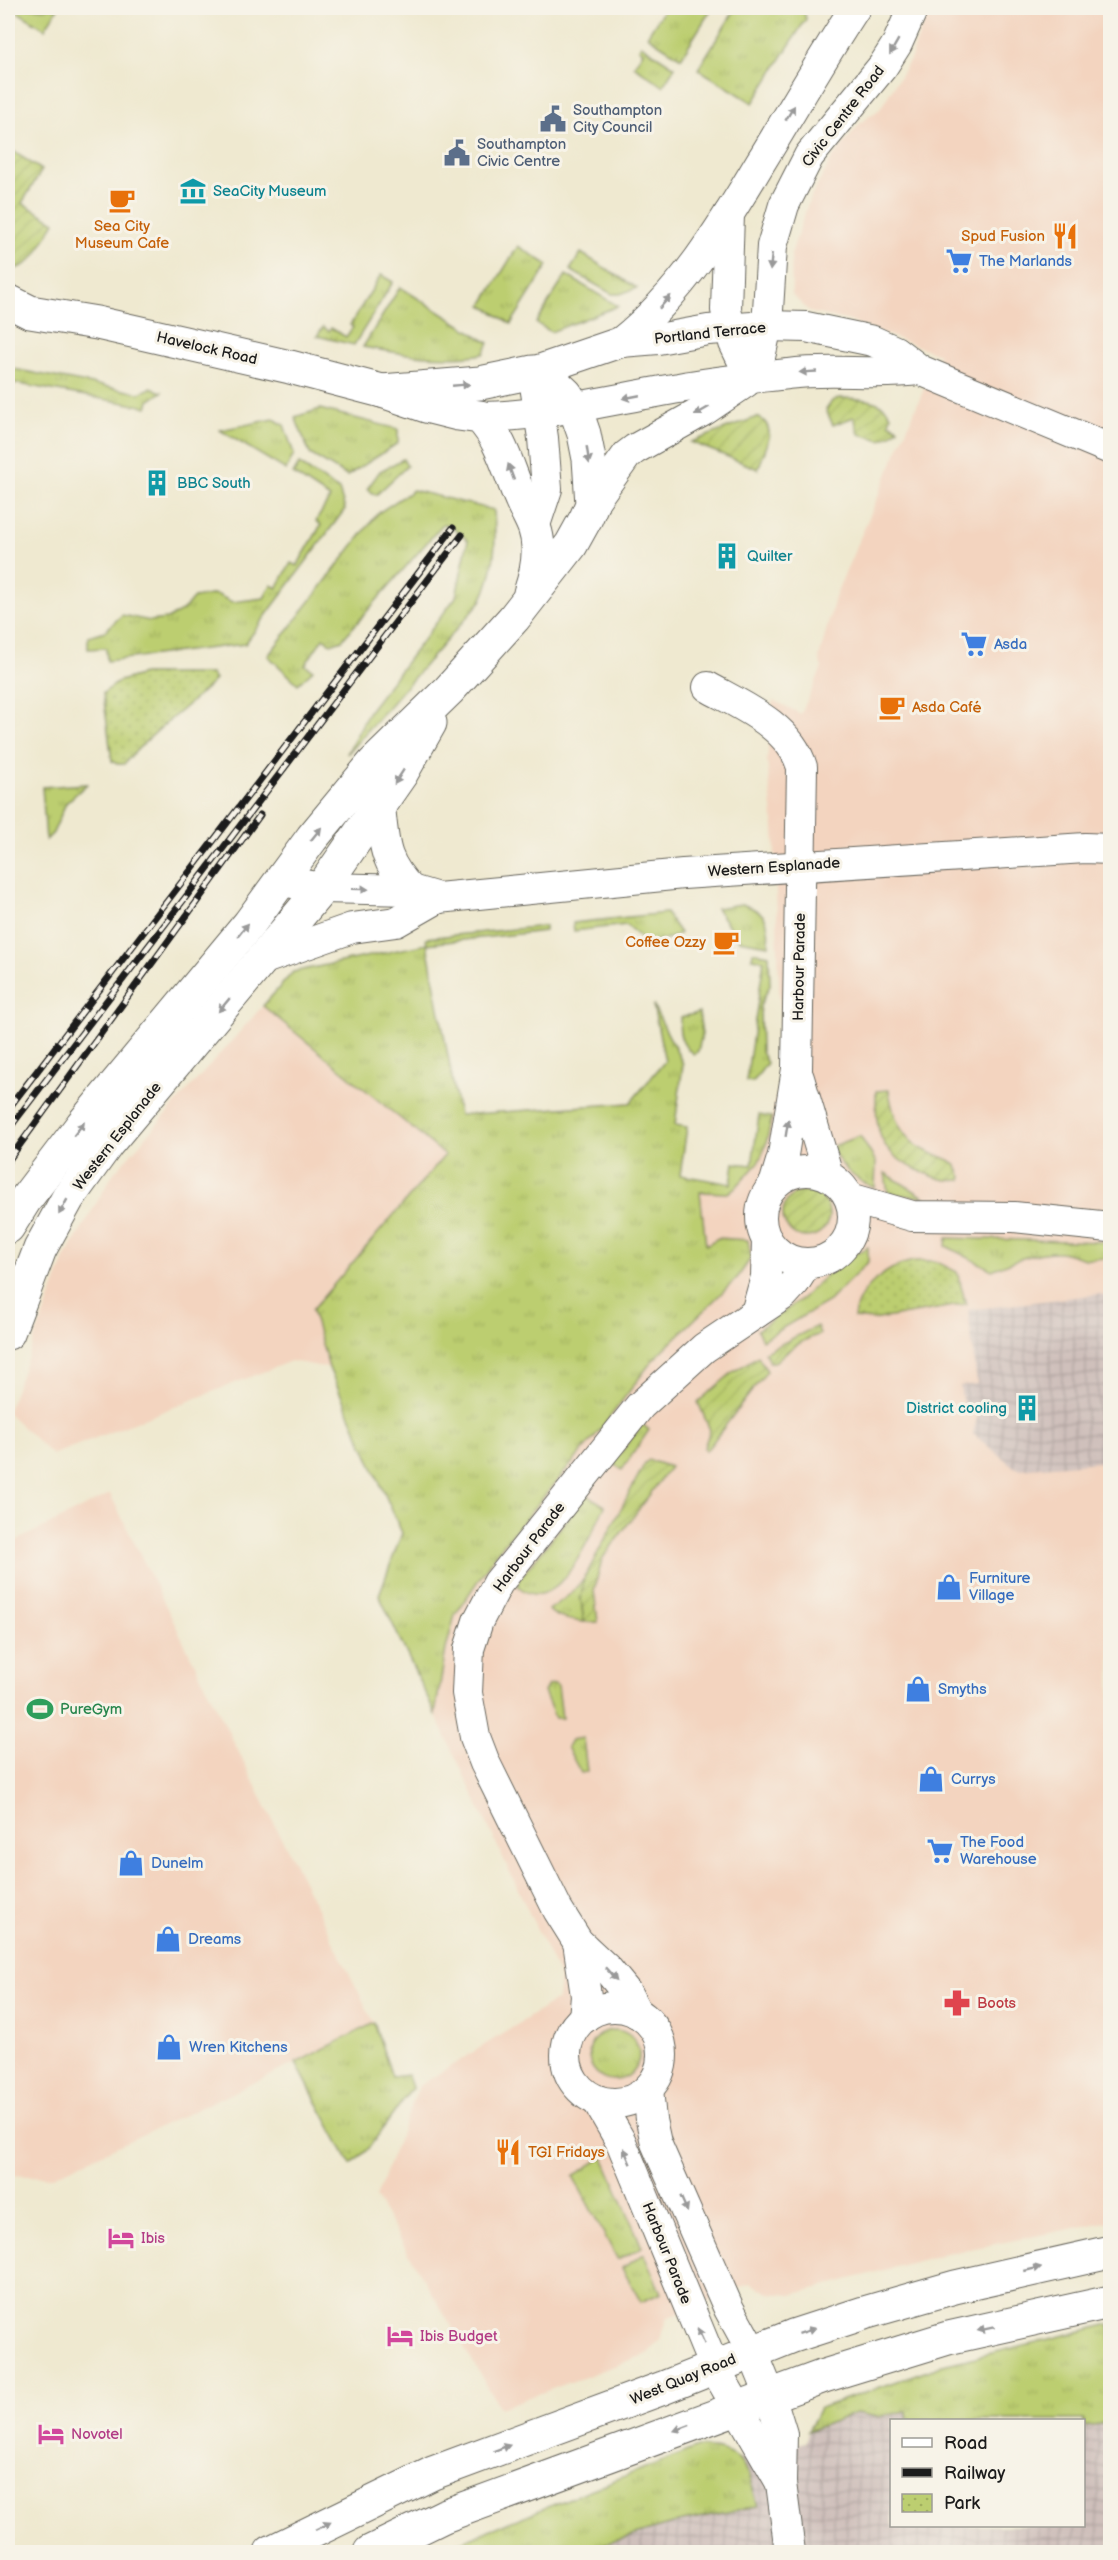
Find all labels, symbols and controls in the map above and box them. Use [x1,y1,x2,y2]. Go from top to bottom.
one-way arrow [889,39,900,55]
street label: Civic Centre Road [798,62,889,171]
place label: Southampton City Council [573,101,662,137]
public building icon: Southampton City Council [538,104,568,134]
one-way arrow [784,105,795,121]
place label: Southampton Civic Centre [477,135,566,171]
public building icon: Southampton Civic Centre [442,138,472,168]
museum icon: SeaCity Museum [178,176,208,206]
place label: SeaCity Museum [213,182,326,201]
cafe icon: Sea City Museum Cafe [107,185,137,215]
place label: Sea City Museum Cafe [75,217,169,253]
restaurant icon: Spud Fusion [1050,221,1080,251]
place label: Spud Fusion [961,227,1045,246]
supermarket icon: The Marlands [944,246,974,276]
one-way arrow [766,252,776,271]
place label: The Marlands [979,252,1072,271]
one-way arrow [658,295,672,310]
street label: Portland Terrace [653,318,767,349]
street label: Havelock Road [155,328,259,369]
one-way arrow [798,367,817,376]
one-way arrow [452,380,471,389]
one-way arrow [621,393,640,402]
one-way arrow [694,405,710,416]
one-way arrow [583,446,592,465]
one-way arrow [506,462,516,480]
building icon: BBC South [142,468,172,498]
place label: BBC South [177,474,251,493]
building icon: Quilter [712,541,742,571]
place label: Quilter [747,547,793,566]
supermarket icon: Asda [959,629,989,659]
place label: Asda [994,635,1027,654]
cafe icon: Asda Café [877,692,907,722]
place label: Asda Café [912,698,981,717]
one-way arrow [394,769,405,785]
one-way arrow [309,827,322,842]
street label: Western Esplanade [707,853,841,882]
one-way arrow [350,884,369,894]
street label: Harbour Parade [789,913,810,1021]
one-way arrow [237,922,250,938]
cafe icon: Coffee Ozzy [711,927,741,957]
place label: Coffee Ozzy [625,933,706,952]
one-way arrow [218,997,231,1012]
street label: Western Esplanade [69,1078,166,1194]
one-way arrow [783,1118,792,1137]
one-way arrow [73,1121,86,1137]
one-way arrow [58,1199,68,1216]
building icon: District cooling [1012,1393,1042,1423]
place label: District cooling [906,1399,1007,1418]
street label: Harbour Parade [489,1498,570,1596]
place label: Furniture Village [969,1569,1031,1605]
shop icon: Furniture Village [934,1572,964,1602]
shop icon: Smyths [903,1674,933,1704]
place label: Smyths [938,1680,987,1699]
sports icon: PureGym [25,1694,55,1724]
place label: PureGym [60,1700,122,1719]
shop icon: Currys [916,1764,946,1794]
place label: Currys [951,1770,996,1789]
place label: The Food Warehouse [960,1833,1037,1869]
supermarket icon: The Food Warehouse [925,1836,955,1866]
shop icon: Dunelm [116,1848,146,1878]
place label: Dunelm [151,1854,203,1873]
shop icon: Dreams [153,1924,183,1954]
place label: Dreams [188,1930,242,1949]
one-way arrow [604,1966,617,1981]
pharmacy icon: Boots [942,1988,972,2018]
place label: Boots [977,1994,1017,2013]
shop icon: Wren Kitchens [154,2032,184,2062]
place label: Wren Kitchens [189,2038,288,2057]
restaurant icon: TGI Fridays [493,2137,523,2167]
place label: TGI Fridays [528,2143,606,2162]
one-way arrow [622,2147,631,2165]
one-way arrow [679,2195,689,2213]
street label: Harbour Parade [638,2200,696,2307]
hotel icon: Ibis [106,2223,136,2253]
place label: Ibis [141,2229,166,2248]
one-way arrow [1023,2264,1042,2273]
hotel icon: Ibis Budget [385,2321,415,2351]
one-way arrow [977,2325,995,2335]
one-way arrow [798,2326,816,2336]
place label: Ibis Budget [420,2327,498,2346]
one-way arrow [696,2328,705,2345]
street label: West Quay Road [627,2350,739,2409]
hotel icon: Novotel [36,2419,66,2449]
legend [890,2419,1085,2527]
one-way arrow [673,2423,691,2433]
place label: Novotel [71,2425,122,2444]
text: Road [944,2433,988,2454]
one-way arrow [493,2443,511,2452]
text: Railway [944,2463,1006,2484]
text: Park [944,2493,980,2514]
one-way arrow [315,2521,332,2531]

